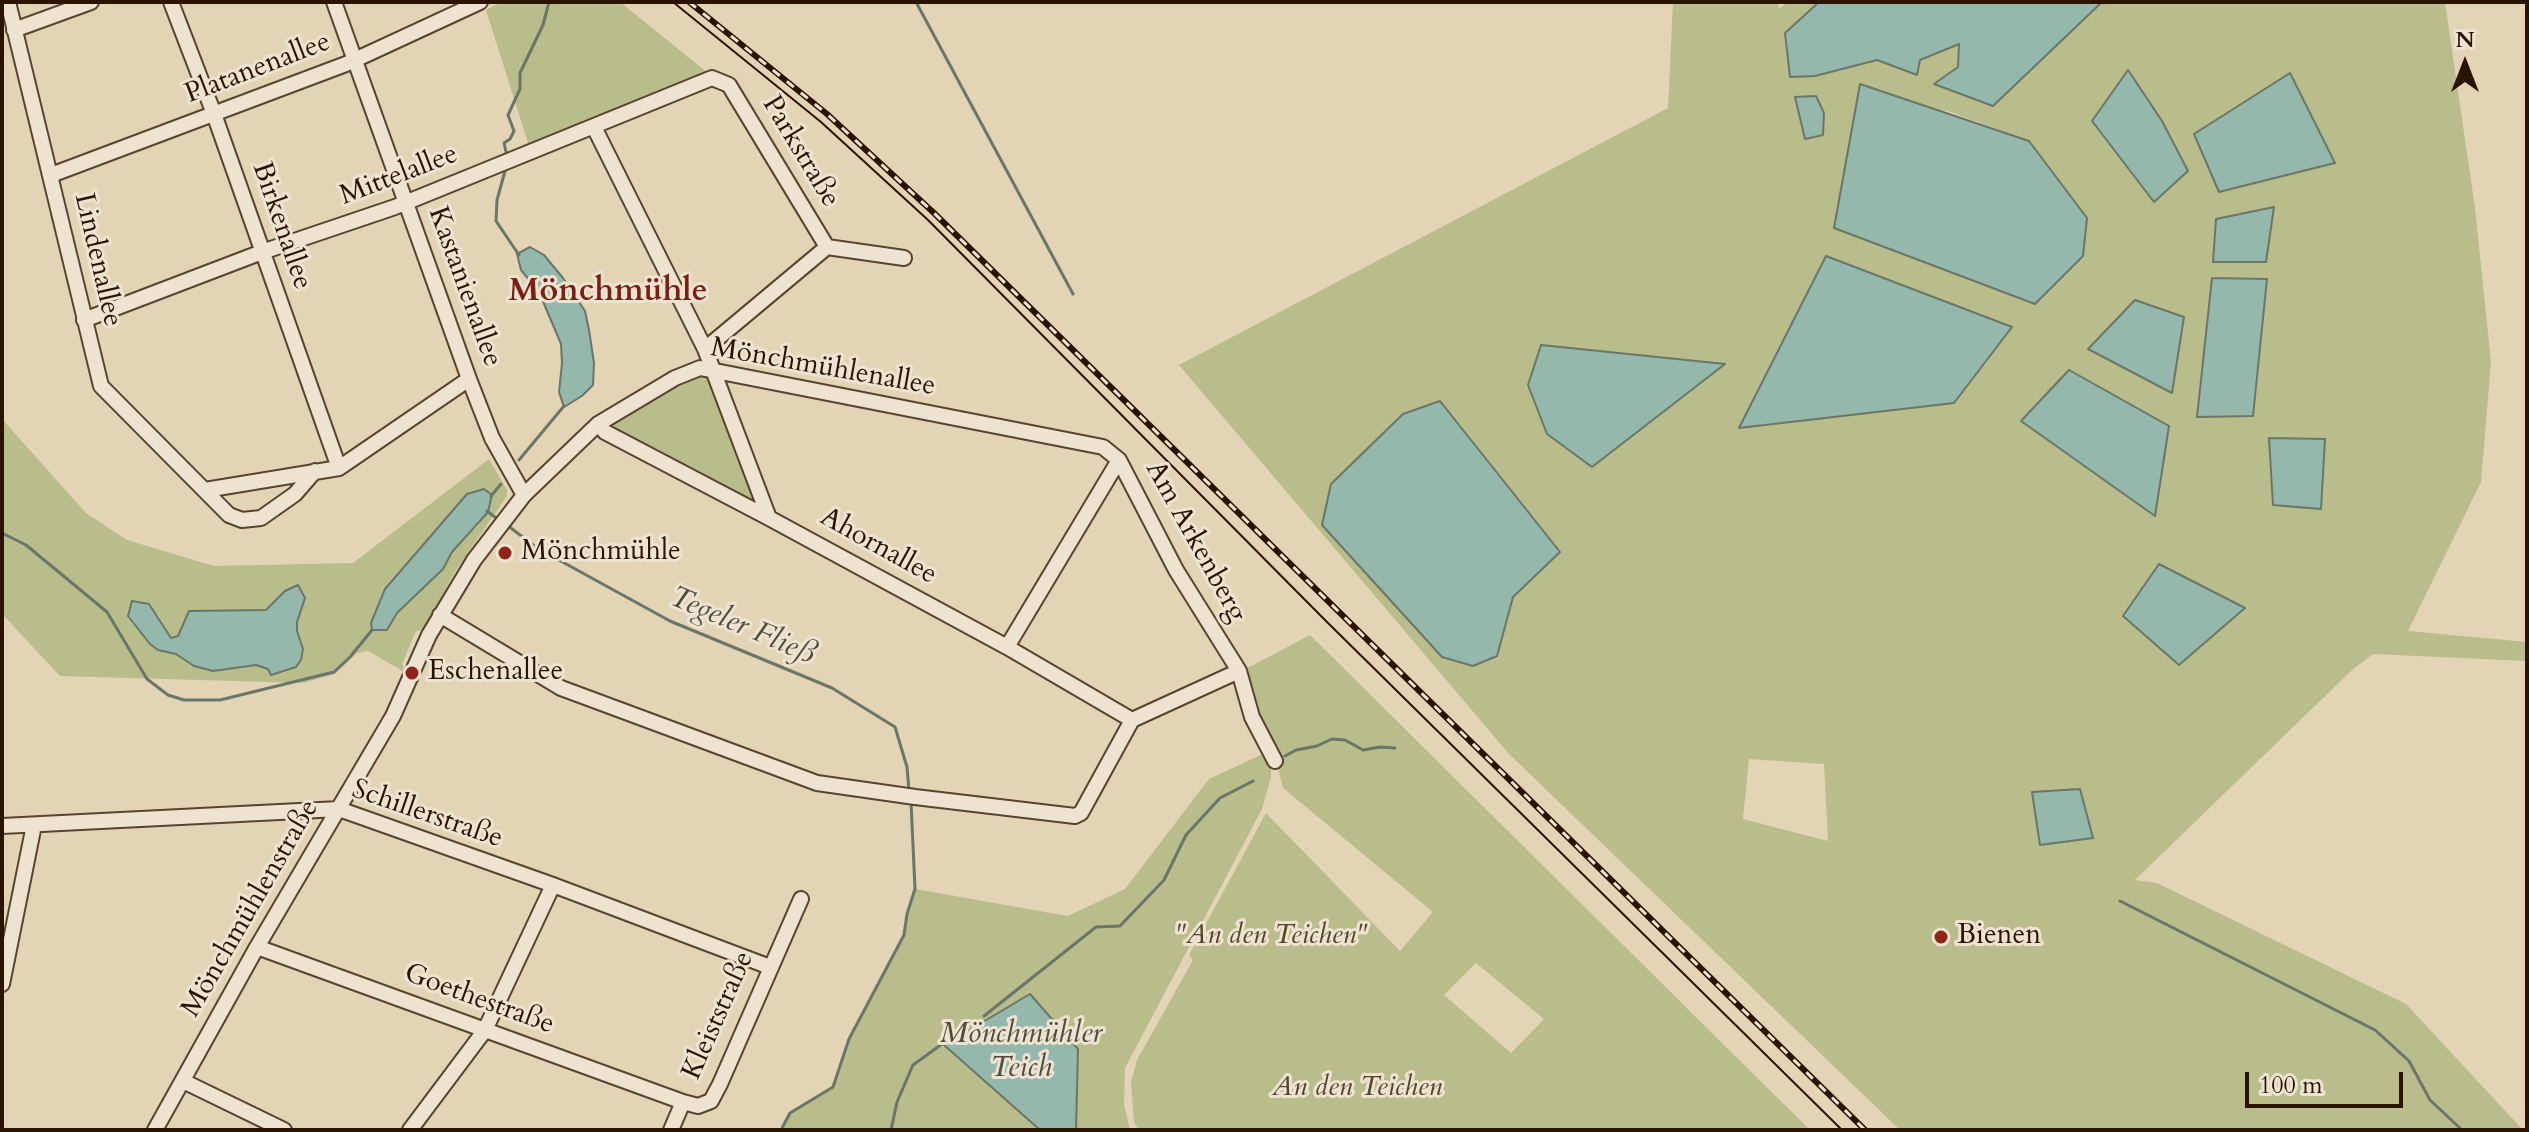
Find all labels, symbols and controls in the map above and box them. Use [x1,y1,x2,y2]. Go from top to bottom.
north arrow [2425,24,2505,104]
text: N [2455,25,2475,55]
street label: Platanenallee [181,26,335,112]
street label: Parkstraße [754,90,846,214]
street label: Mittelallee [335,138,463,214]
street label: Birkenallee [244,158,318,294]
street label: Lindenallee [65,190,129,330]
street label: Kastanienallee [420,203,508,371]
district label: Mönchmühle [508,274,708,312]
street label: Mönchmühlenallee [708,332,938,404]
street label: Am Arkenberg [1137,456,1253,628]
street label: Ahornallee [814,501,942,593]
place label: Mönchmühle [521,536,681,570]
marker: Mönchmühle [496,544,514,562]
water label: Tegeler Fließ [664,580,820,674]
place label: Eschenallee [428,656,563,690]
marker: Eschenallee [403,664,421,682]
street label: Schillerstraße [347,774,507,856]
street label: Mönchmühlenstraße [175,794,327,1024]
park label: "An den Teichen" [1175,920,1367,954]
place label: Bienen [1957,920,2041,954]
marker: Bienen [1932,928,1950,946]
street label: Kleiststraße [676,947,762,1085]
street label: Goethestraße [400,957,558,1043]
water label: Mönchmühler Teich [940,1017,1102,1088]
scale bar [2249,1056,2407,1106]
text: 100 m [2259,1069,2323,1102]
park label: An den Teichen [1272,1072,1442,1106]

